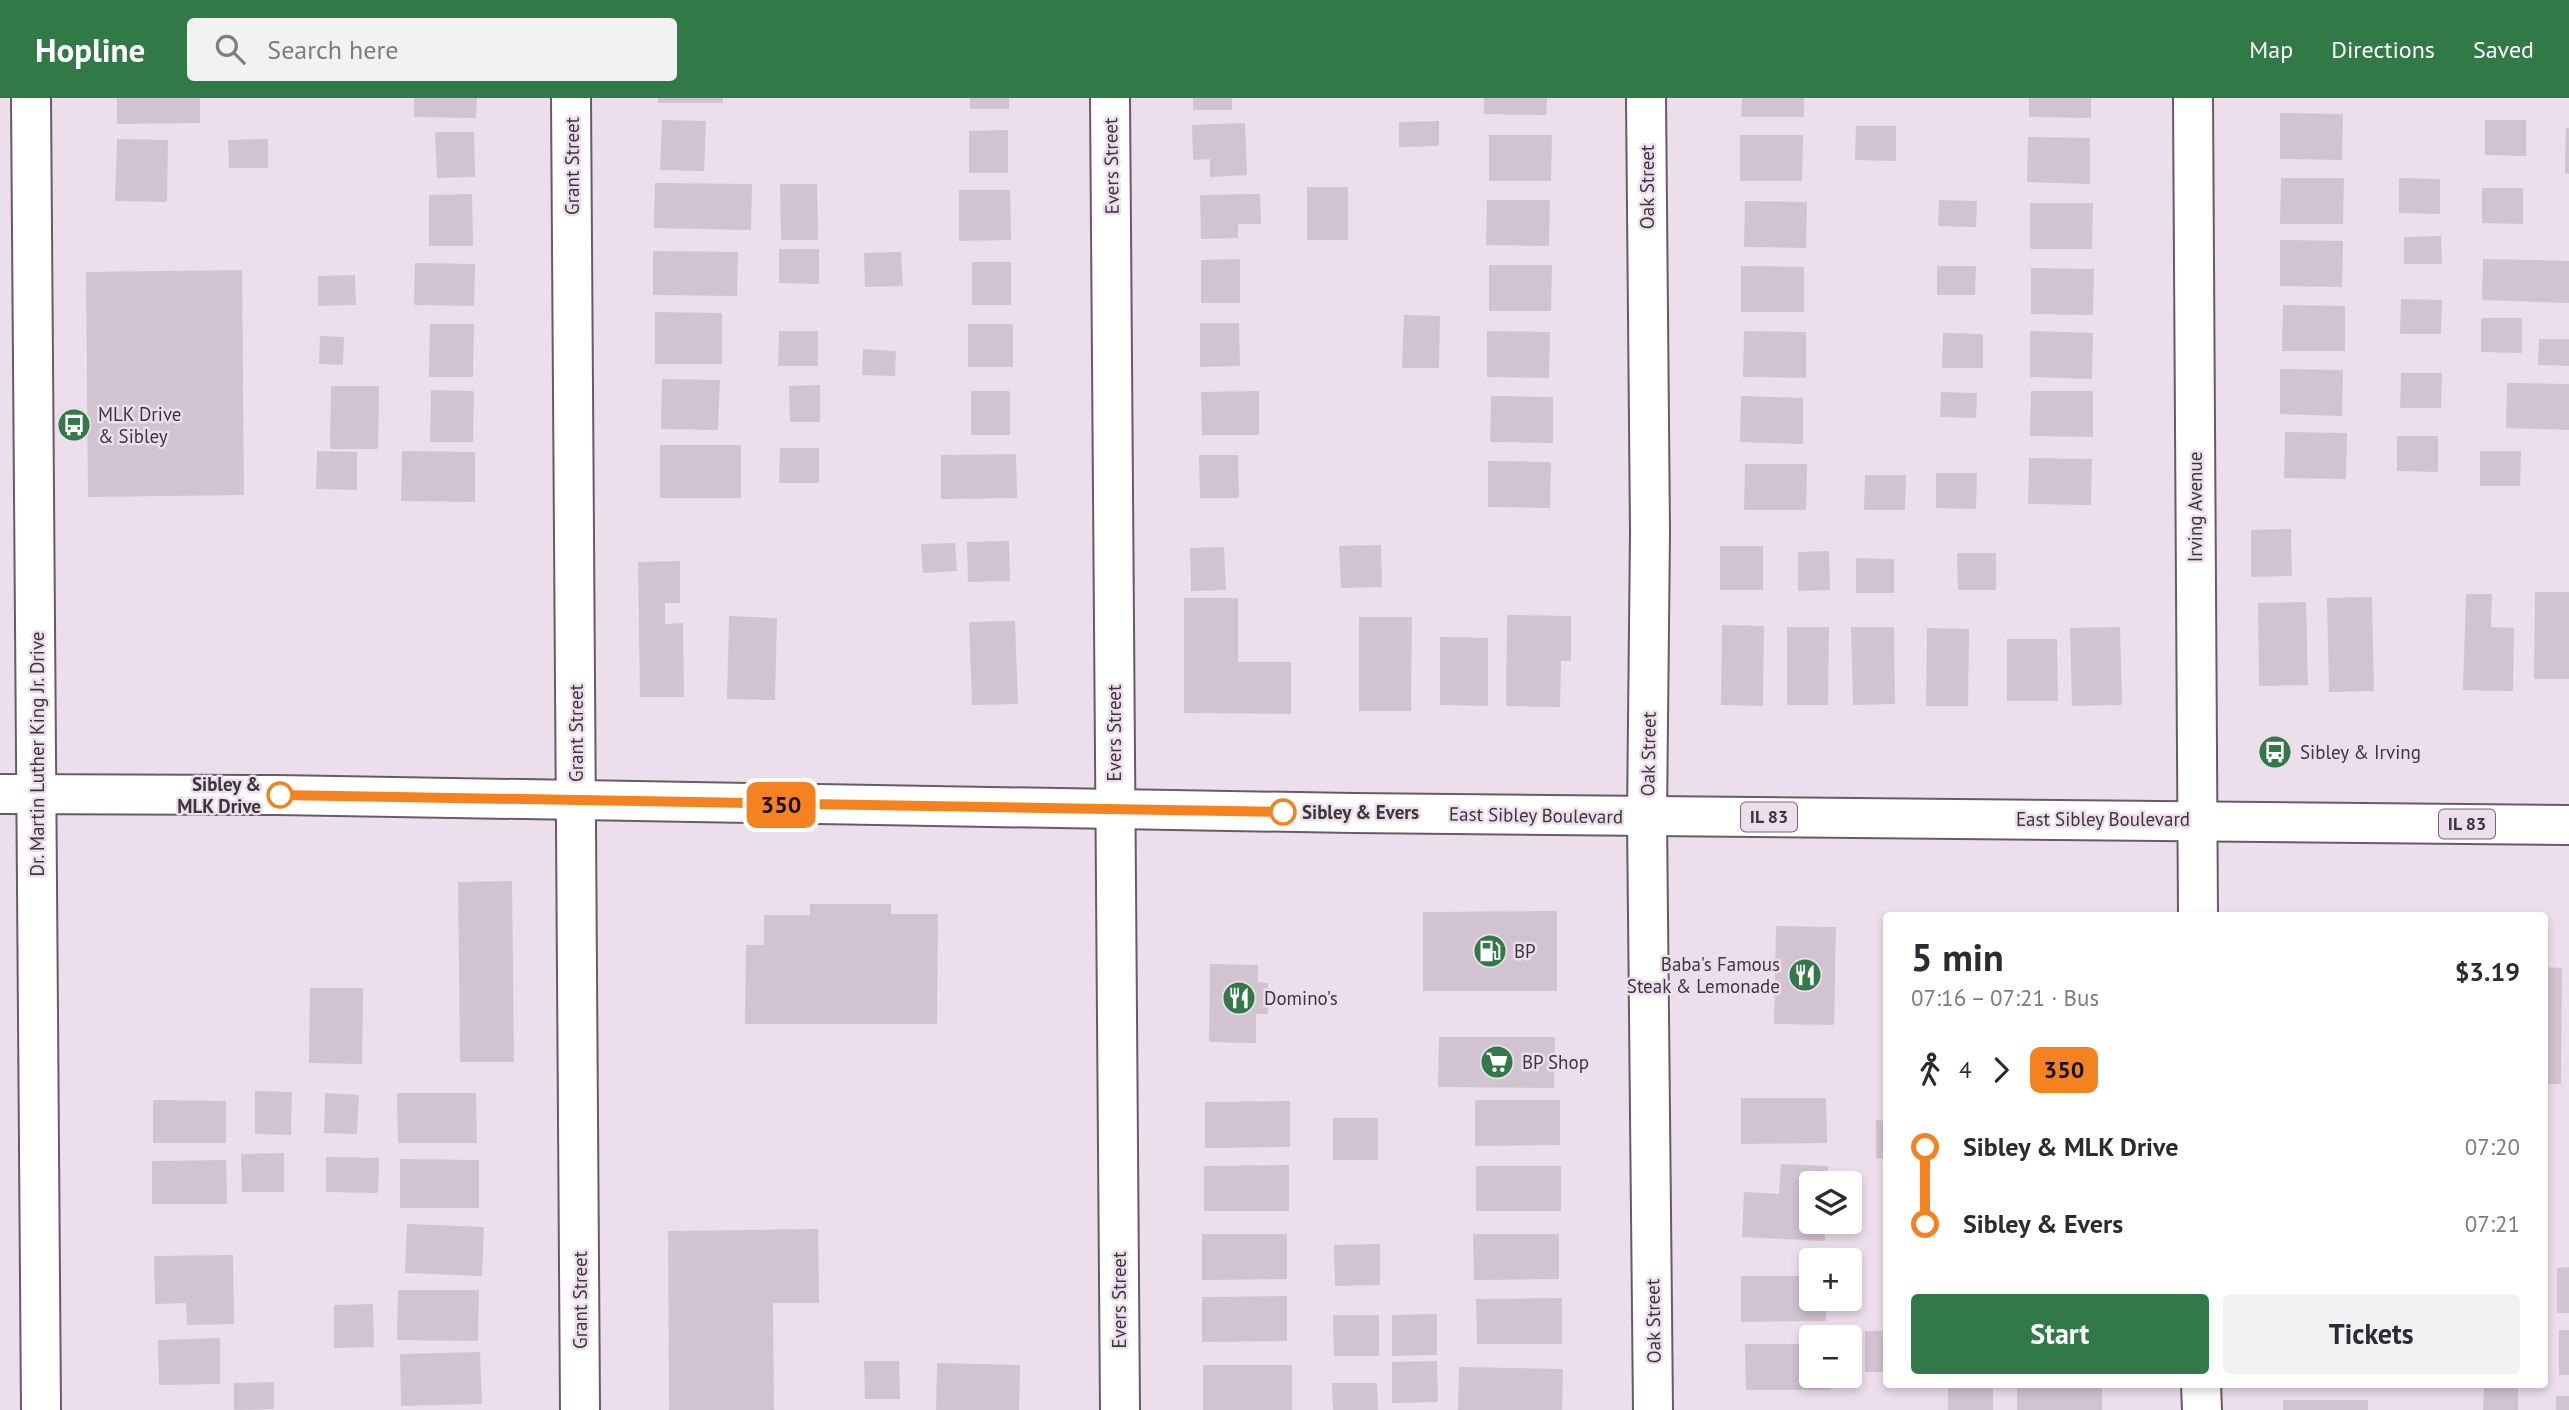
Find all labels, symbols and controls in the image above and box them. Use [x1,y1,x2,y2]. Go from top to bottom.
search box [187,18,677,81]
text: Hopline [35,28,145,71]
icon: search [211,30,249,68]
text: Search here [267,33,398,66]
text: Map [2249,34,2293,65]
text: Directions [2331,34,2435,65]
text: Saved [2473,34,2534,65]
street label: Grant Street [560,116,584,215]
street label: Evers Street [1098,117,1124,215]
street label: Oak Street [1635,144,1659,229]
place label: MLK Drive & Sibley [98,402,182,448]
bus stop icon: MLK Drive & Sibley [55,406,93,444]
street label: Irving Avenue [2183,452,2207,562]
street label: Dr. Martin Luther King Jr. Drive [25,631,49,877]
street label: Grant Street [564,683,588,782]
street label: Evers Street [1102,684,1126,781]
street label: Oak Street [1635,711,1661,796]
bus stop icon: Sibley & Irving [2256,733,2294,771]
place label: Sibley & Irving [2300,740,2421,764]
place label: Sibley & MLK Drive [177,772,261,818]
marker: Sibley & MLK Drive [267,782,293,808]
line badge: 350 [741,782,821,828]
text: 350 [761,789,801,820]
marker: Sibley & Evers [1270,799,1296,825]
place label: Sibley & Evers [1302,800,1419,824]
street label: East Sibley Boulevard [1449,801,1623,829]
road number: IL 83 [1741,802,1797,832]
street label: East Sibley Boulevard [2016,807,2190,831]
road number: IL 83 [2439,810,2495,838]
fuel station icon: BP [1471,932,1509,970]
text: 5 min [1911,932,2004,981]
place label: BP [1514,939,1536,963]
place label: Baba's Famous Steak & Lemonade [1627,952,1780,998]
text: $3.19 [2455,955,2520,988]
restaurant icon: Baba's Famous Steak & Lemonade [1786,956,1824,994]
restaurant icon: Domino's [1220,979,1258,1017]
text: 07:16 – 07:21 · Bus [1911,983,2099,1012]
place label: Domino's [1264,986,1338,1010]
supermarket icon: BP Shop [1478,1043,1516,1081]
place label: BP Shop [1522,1050,1589,1074]
icon: walk [1911,1051,1949,1089]
icon: forward [1982,1051,2020,1089]
text: 350 [2044,1054,2084,1085]
text: 4 [1959,1055,1972,1084]
text: Sibley & MLK Drive [1963,1130,2178,1163]
text: 07:20 [2465,1132,2520,1161]
map controls [1799,1171,1862,1388]
button: layers [1799,1171,1862,1234]
text: Sibley & Evers [1963,1207,2123,1240]
text: 07:21 [2465,1209,2520,1238]
button: + [1799,1248,1862,1311]
street label: Grant Street [568,1250,592,1349]
street label: Evers Street [1107,1251,1131,1348]
street label: Oak Street [1640,1278,1666,1363]
button: Start [1911,1294,2209,1374]
button: Tickets [2223,1294,2520,1374]
button: − [1799,1325,1862,1388]

